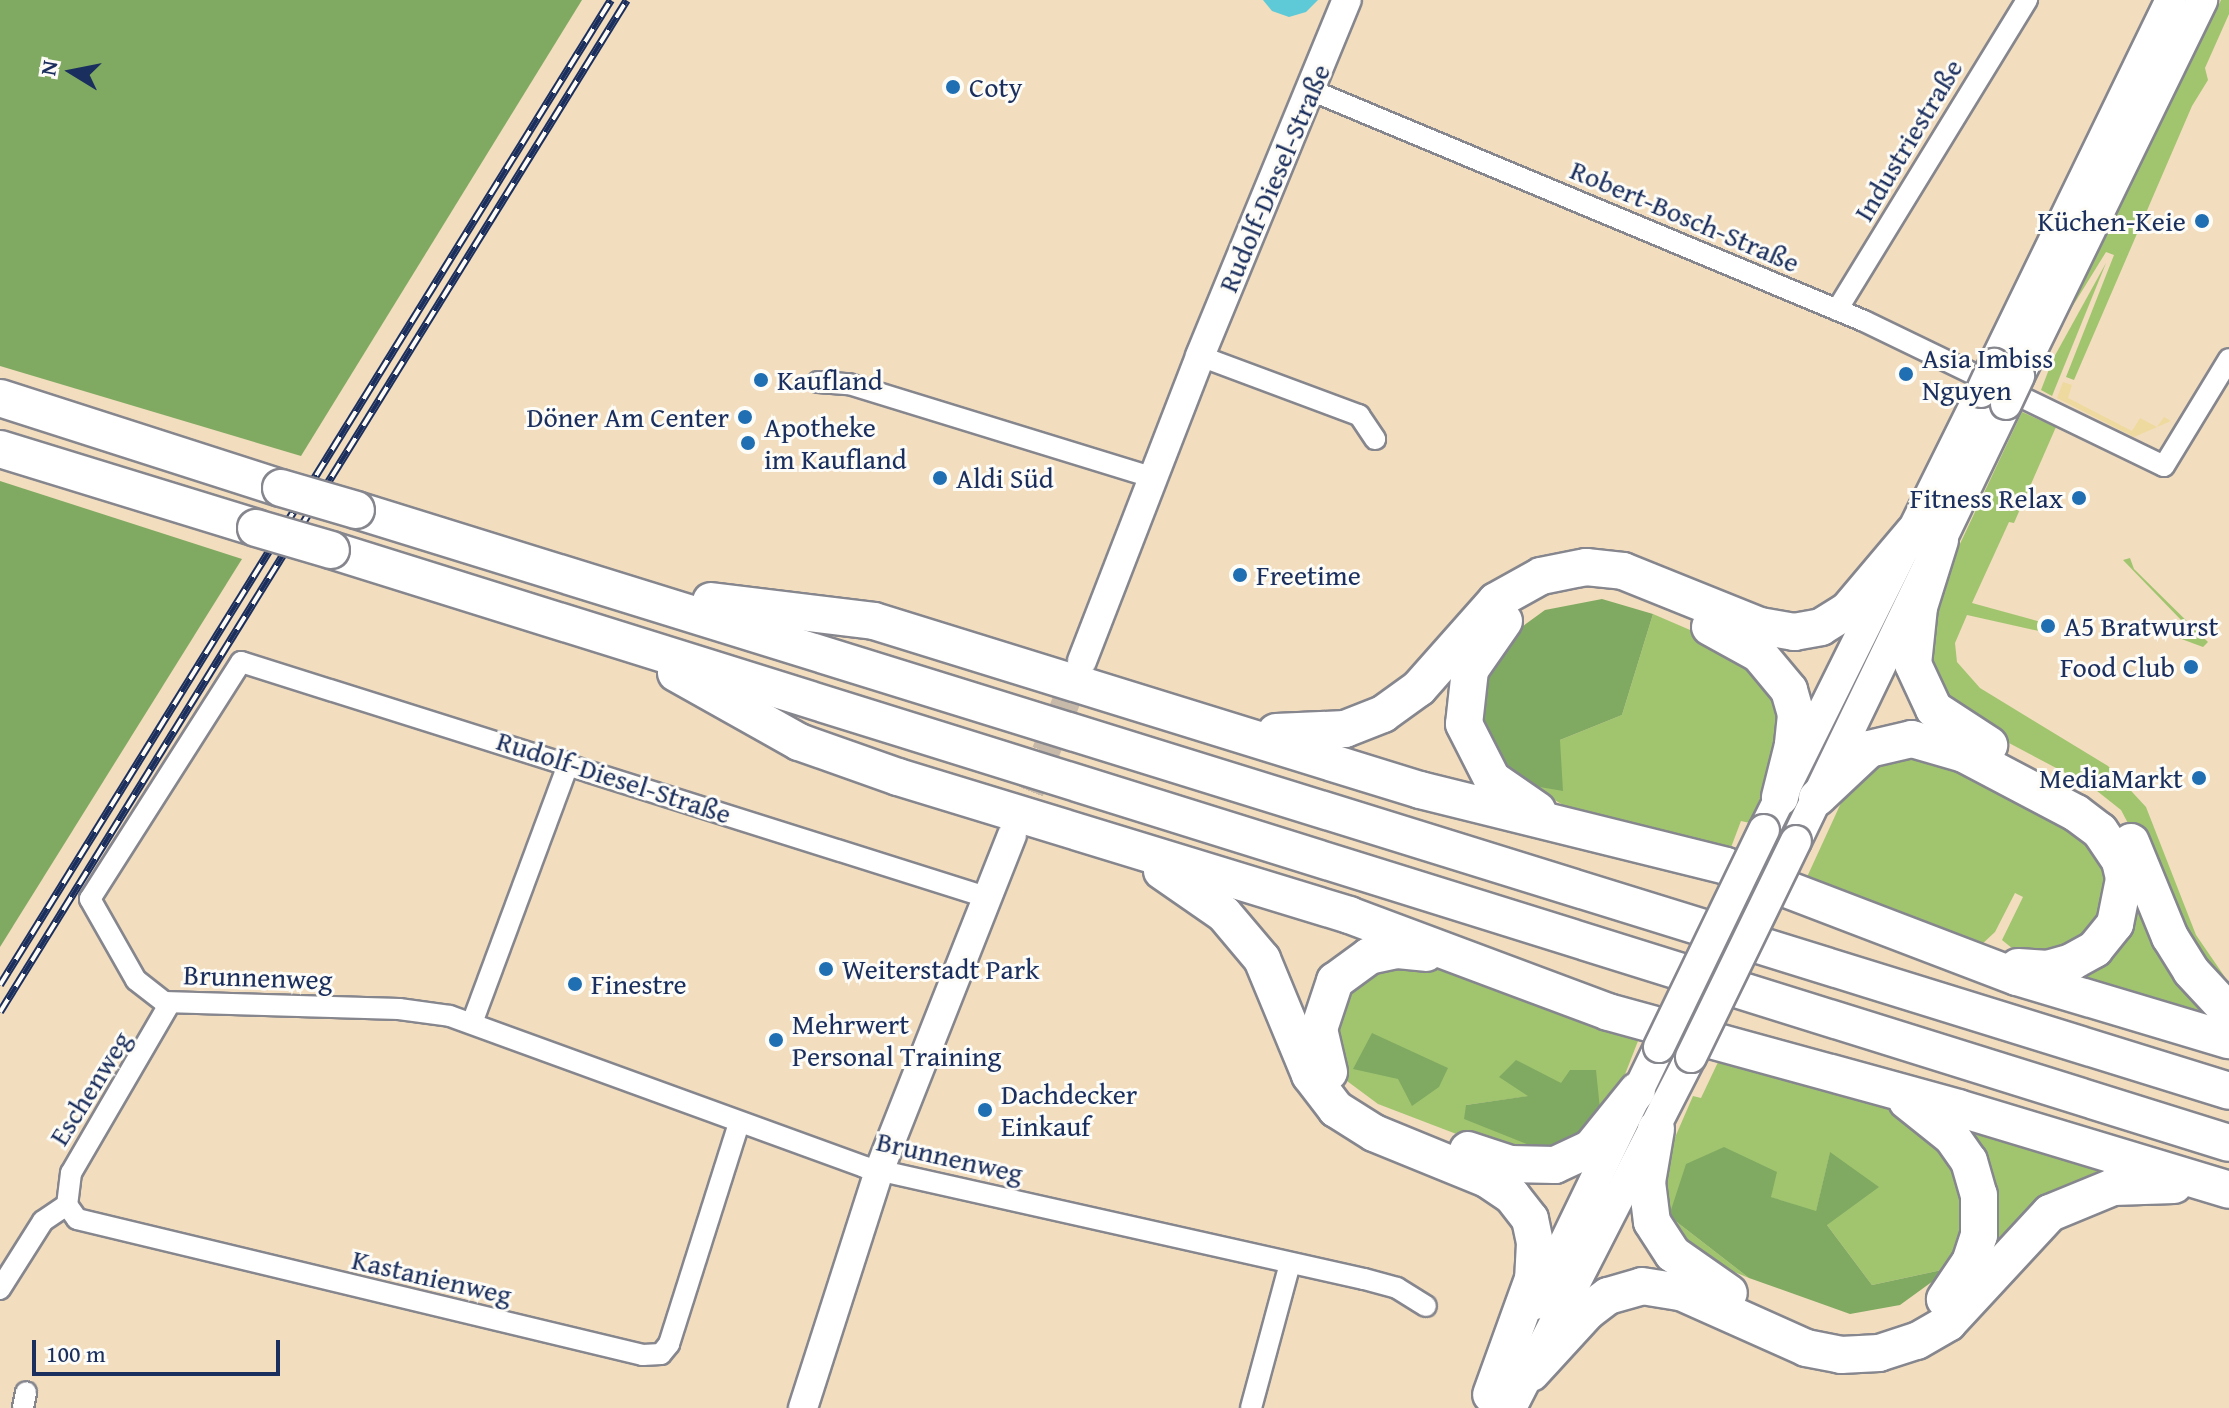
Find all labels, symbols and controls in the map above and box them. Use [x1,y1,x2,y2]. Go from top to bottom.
north arrow [32,32,112,112]
street label: Industriestraße [1846,53,1970,227]
text: N [31,58,65,78]
street label: Rudolf-Diesel-Straße [1211,59,1337,297]
place label: Coty [969,70,1022,104]
marker: Coty [944,78,962,96]
street label: Robert-Bosch-Straße [1566,153,1804,279]
place label: Küchen-Keie [2037,204,2186,238]
marker: Küchen-Keie [2193,212,2211,230]
place label: Asia Imbiss Nguyen [1922,341,2053,407]
place label: Kaufland [777,363,883,397]
marker: Asia Imbiss Nguyen [1897,365,1915,383]
marker: Kaufland [752,371,770,389]
place label: Döner Am Center [526,400,729,434]
marker: Döner Am Center [736,408,754,426]
place label: Apotheke im Kaufland [764,410,907,476]
marker: Apotheke im Kaufland [739,434,757,452]
place label: Aldi Süd [956,461,1054,495]
marker: Aldi Süd [931,469,949,487]
place label: Fitness Relax [1910,481,2063,515]
marker: Fitness Relax [2070,489,2088,507]
place label: Freetime [1256,558,1361,592]
marker: Freetime [1231,566,1249,584]
place label: A5 Bratwurst [2064,609,2218,643]
marker: A5 Bratwurst [2039,617,2057,635]
place label: Food Club [2060,650,2175,684]
marker: Food Club [2182,658,2200,676]
street label: Rudolf-Diesel-Straße [493,723,735,831]
place label: MediaMarkt [2039,761,2183,795]
marker: MediaMarkt [2190,769,2208,787]
place label: Weiterstadt Park [842,952,1040,986]
street label: Brunnenweg [183,958,333,996]
marker: Weiterstadt Park [817,960,835,978]
place label: Finestre [591,967,687,1001]
marker: Finestre [566,975,584,993]
place label: Mehrwert Personal Training [792,1007,1001,1073]
street label: Eschenweg [42,1025,138,1151]
marker: Mehrwert Personal Training [767,1031,785,1049]
place label: Dachdecker Einkauf [1001,1077,1137,1143]
marker: Dachdecker Einkauf [976,1101,994,1119]
street label: Brunnenweg [874,1124,1026,1190]
street label: Kastanienweg [349,1242,515,1312]
scale bar [36,1324,284,1374]
text: 100 m [46,1336,106,1371]

